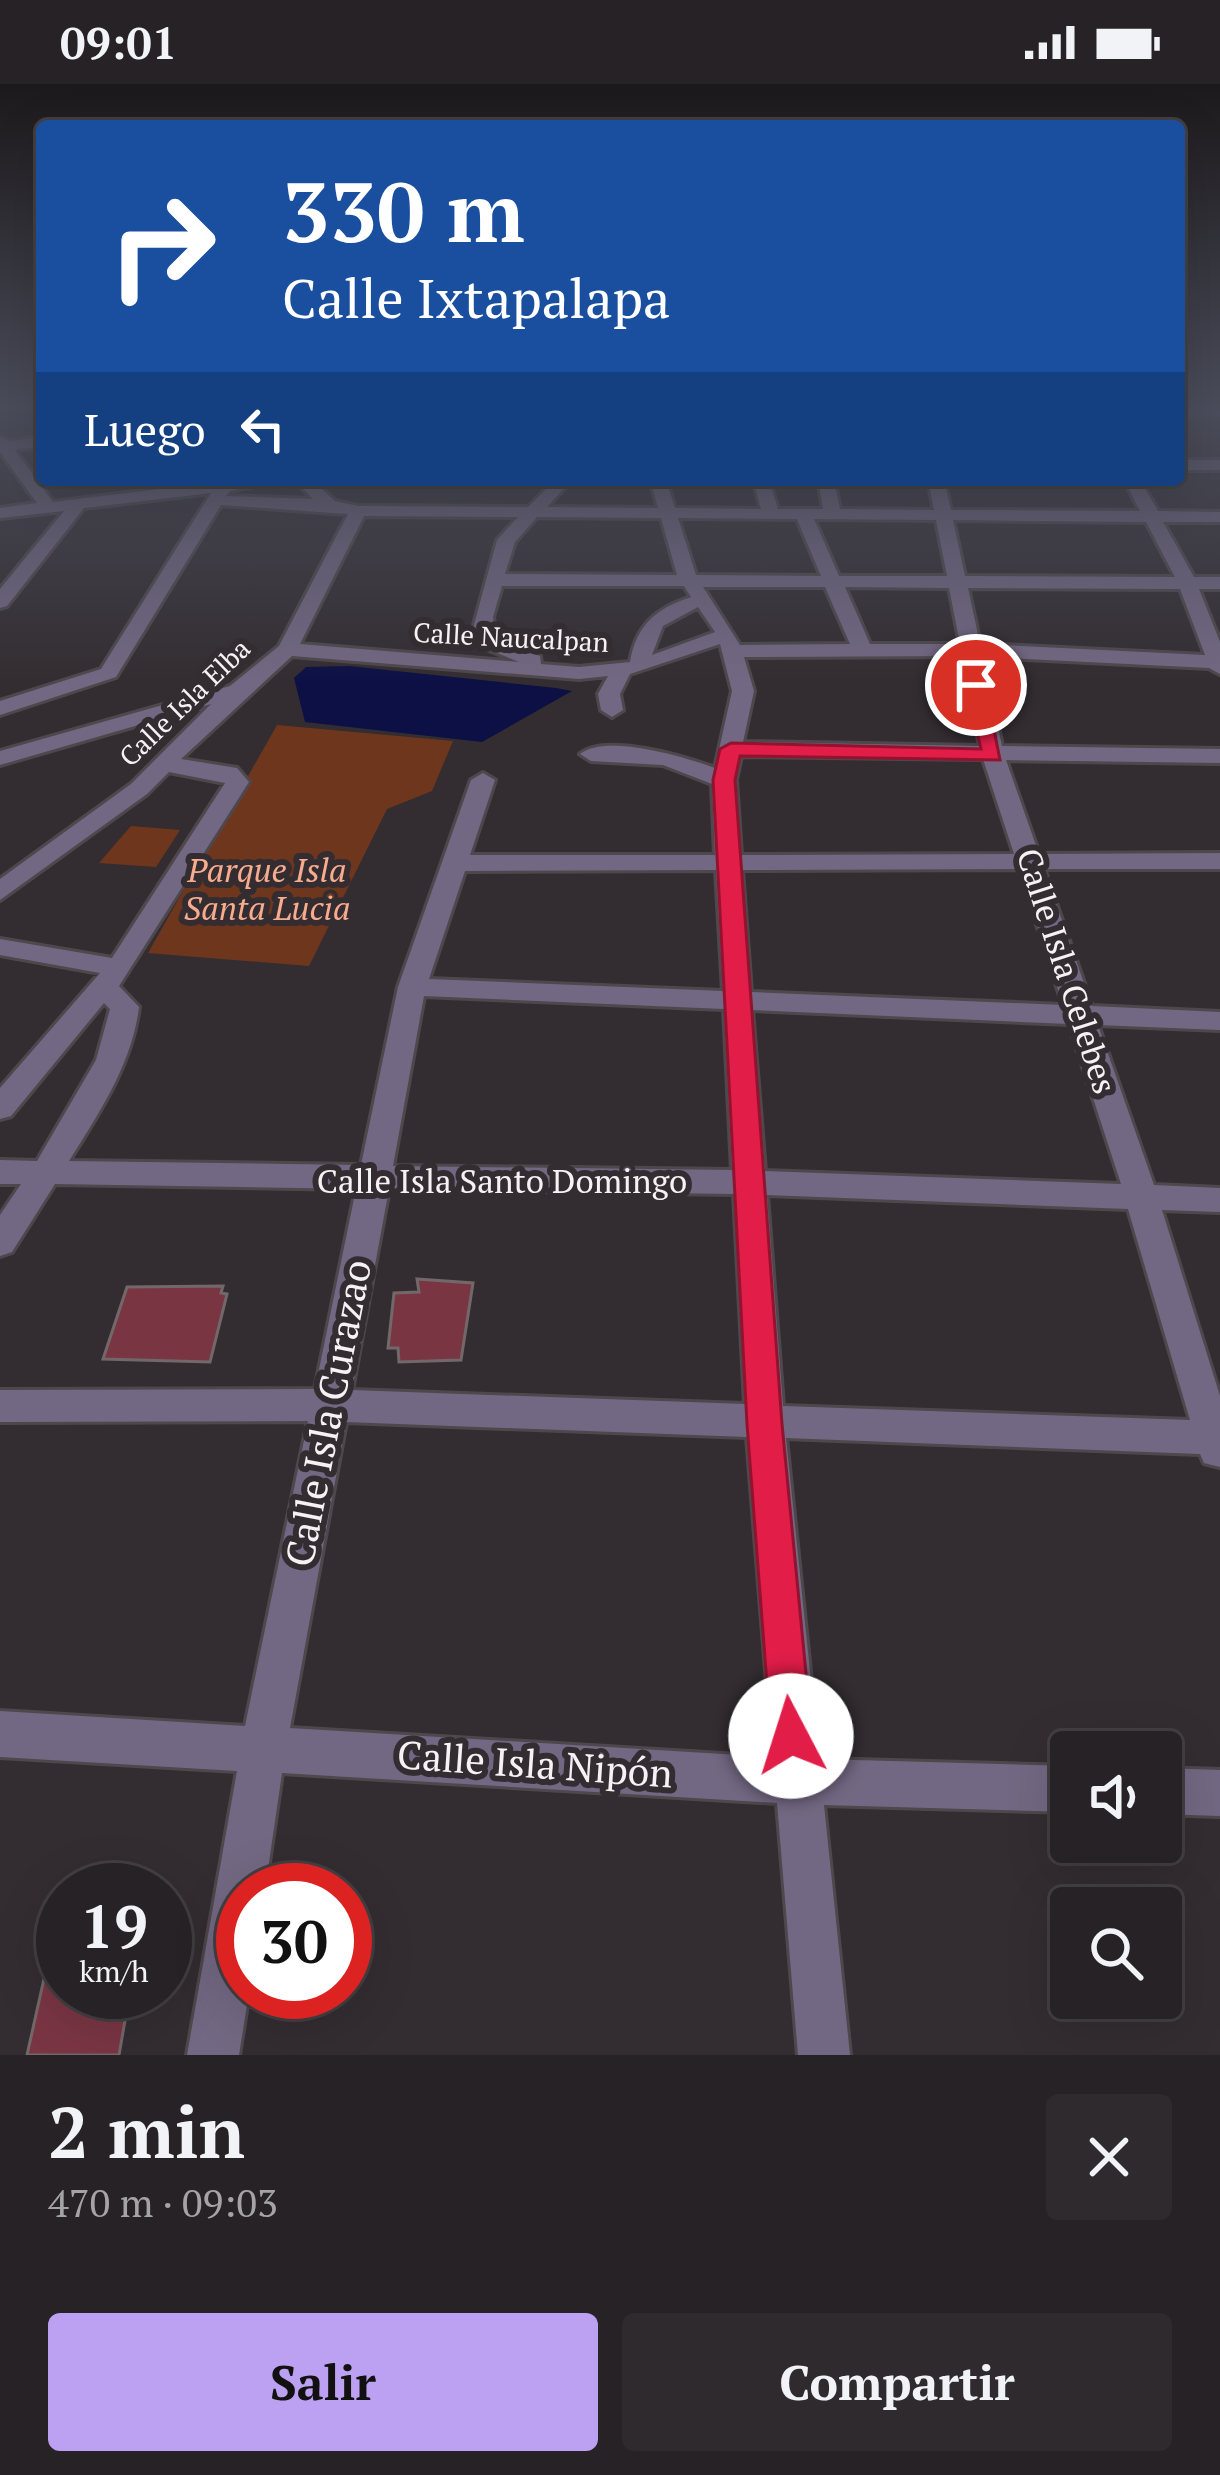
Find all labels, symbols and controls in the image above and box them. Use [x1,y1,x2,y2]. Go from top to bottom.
text: 09:01 [60,12,177,72]
text: 330 m [282,155,525,266]
icon: right [84,168,240,324]
text: Calle Ixtapalapa [282,262,670,333]
icon: left [230,396,296,462]
text: Luego [84,399,206,459]
street label: Calle Naucalpan [412,614,610,660]
street label: Calle Isla Elba [111,630,258,774]
pin [925,634,1027,736]
icon: arrive [943,652,1009,718]
street label: Calle Isla Celebes [1008,843,1127,1099]
park label: Parque Isla Santa Lucia [184,848,350,929]
street label: Calle Isla Santo Domingo [317,1159,687,1202]
street label: Calle Isla Curazao [272,1255,382,1571]
position arrow [728,1673,854,1799]
street label: Calle Isla Nipón [396,1727,675,1799]
map controls [1050,1731,1182,2019]
button: sound [1050,1731,1182,1863]
speed limit sign: 30 [216,1863,372,2019]
text: 19 [80,1886,148,1965]
button: search [1050,1887,1182,2019]
text: km/h [79,1951,149,1991]
text: 2 min [48,2083,245,2179]
button: close [1046,2094,1172,2220]
text: 470 m · 09:03 [48,2176,278,2228]
button: Salir [48,2313,598,2451]
button: Compartir [622,2313,1172,2451]

